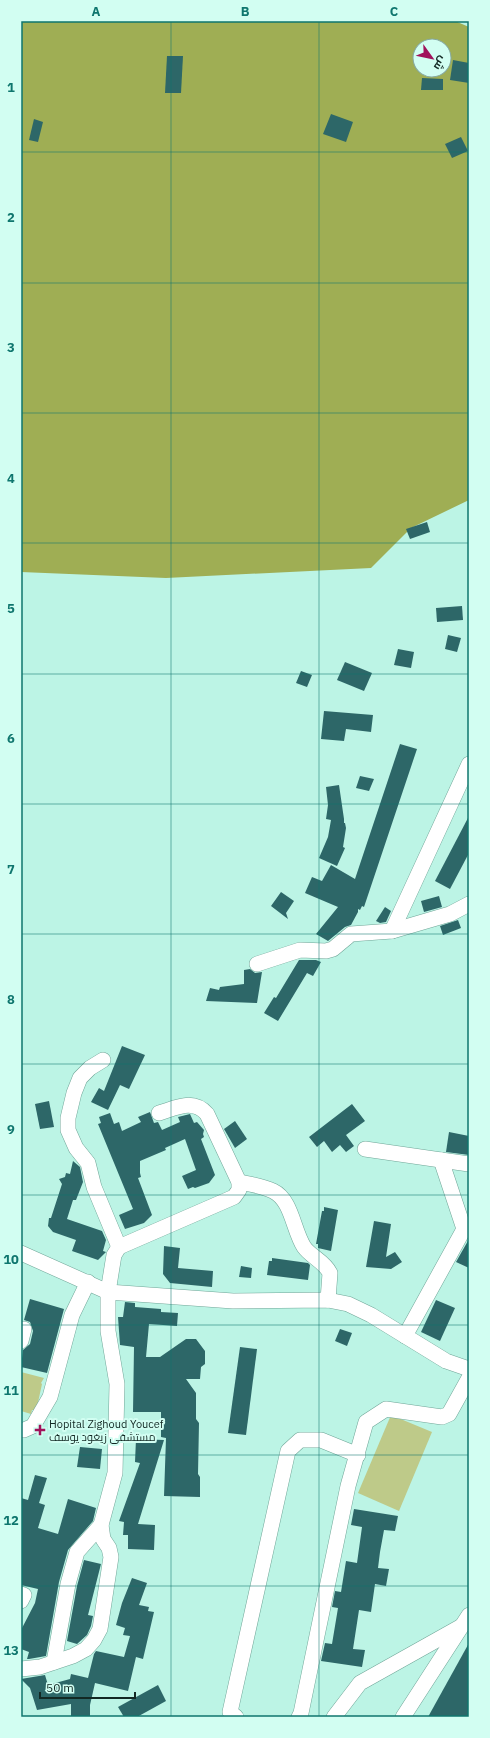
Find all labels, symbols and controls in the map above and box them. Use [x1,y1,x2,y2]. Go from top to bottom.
text: A [92,3,101,20]
text: B [241,3,250,20]
text: C [390,3,399,20]
north arrow [412,38,452,78]
text: ش [431,54,450,73]
text: 1 [7,79,15,96]
text: 2 [7,209,15,226]
text: 3 [7,339,15,356]
text: 4 [7,470,15,487]
text: 5 [7,600,15,617]
text: 6 [7,730,15,747]
text: 7 [7,861,15,878]
text: 8 [7,991,15,1008]
text: 9 [7,1121,15,1138]
text: 10 [3,1251,19,1268]
text: 11 [3,1382,19,1399]
place label: Hopital Zighoud Youcef مستشفى زيغود يوسف [49,1417,164,1444]
marker: Hopital Zighoud Youcef مستشفى زيغود يوسف [34,1424,46,1436]
text: 12 [3,1512,19,1529]
text: 13 [3,1642,19,1659]
scale bar [40,1674,135,1700]
text: 50 m [46,1680,74,1695]

